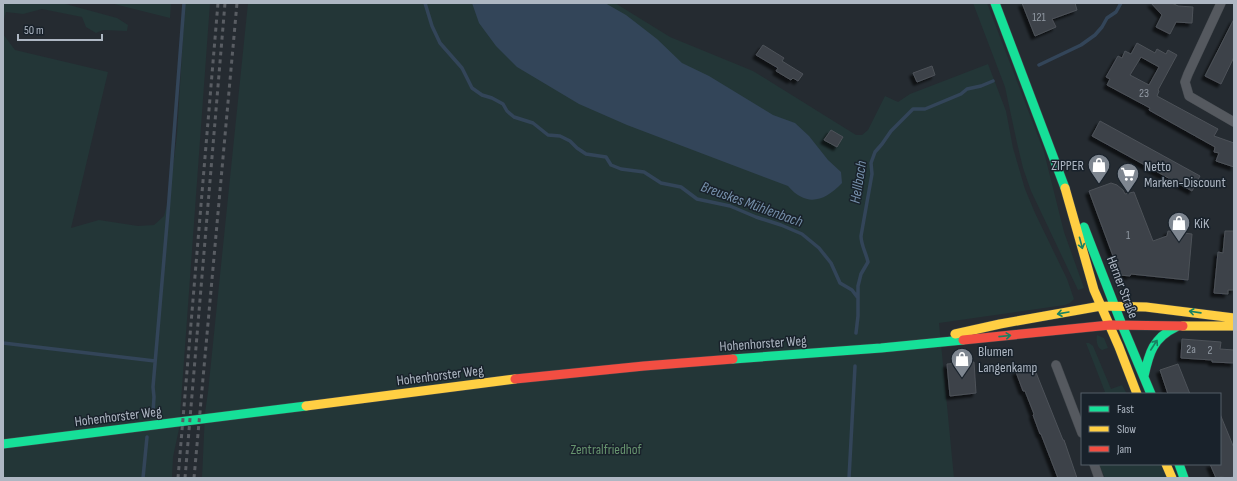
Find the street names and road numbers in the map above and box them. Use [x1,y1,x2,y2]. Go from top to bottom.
street label: Herner Straße [1103,254,1142,321]
street label: Hohenhorster Weg [719,332,808,355]
street label: Hohenhorster Weg [396,362,485,389]
street label: Hohenhorster Weg [74,403,163,430]

